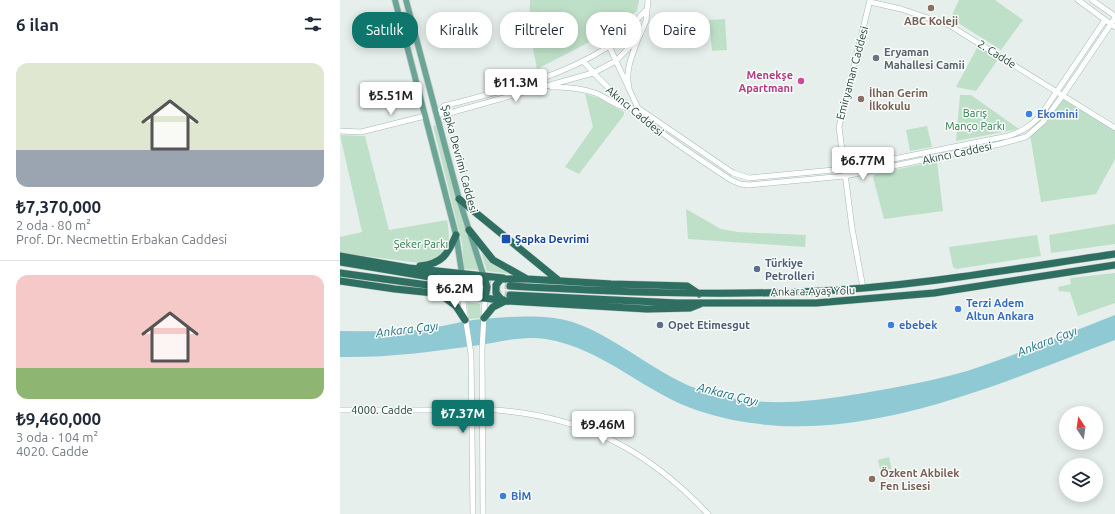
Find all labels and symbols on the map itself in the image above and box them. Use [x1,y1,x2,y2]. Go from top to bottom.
marker: ABC Koleji [926,3,936,13]
place label: ABC Koleji [904,15,958,27]
street label: Emiryaman Caddesi [834,25,870,121]
street label: 2. Cadde [976,38,1018,70]
place label: Eryaman Mahallesi Camii [884,46,965,71]
marker: Eryaman Mahallesi Camii [871,53,881,63]
pin: ₺11.3M [483,69,549,103]
place label: Menekşe Apartmanı [738,69,793,94]
marker: Menekşe Apartmanı [796,76,806,86]
pin: ₺5.51M [358,82,424,116]
street label: Akıncı Caddesi [604,84,666,138]
place label: İlhan Gerim İlkokulu [869,87,928,112]
marker: İlhan Gerim İlkokulu [856,94,866,104]
street label: Şapka Devrimi Caddesi [440,104,480,214]
park label: Barış Manço Parkı [945,107,1005,132]
place label: Ekomini [1037,108,1078,120]
marker: Ekomini [1024,109,1034,119]
street label: Akıncı Caddesi [921,140,993,166]
pin: ₺6.77M [830,147,896,181]
marker: Şapka Devrimi [500,233,512,245]
place label: Şapka Devrimi [515,233,589,245]
park label: Şeker Parkı [394,238,448,250]
place label: Türkiye Petrolleri [765,257,815,282]
marker: Türkiye Petrolleri [752,264,762,274]
pin: ₺6.2M [427,275,483,309]
street label: Ankara-Ayaş Yolu [771,284,855,298]
place label: Terzi Adem Altun Ankara [966,297,1034,322]
marker: Terzi Adem Altun Ankara [953,304,963,314]
water label: Ankara Çayı [374,319,439,339]
place label: Opet Etimesgut [668,319,750,331]
place label: ebebek [899,319,938,331]
marker: Opet Etimesgut [655,320,665,330]
marker: ebebek [886,320,896,330]
water label: Ankara Çayı [1014,324,1079,359]
water label: Ankara Çayı [695,380,760,408]
pin: ₺7.37M [430,400,496,434]
street label: 4000. Cadde [351,404,413,416]
north arrow [1059,406,1103,450]
pin: ₺9.46M [570,411,636,445]
place label: Özkent Akbilek Fen Lisesi [880,467,960,492]
marker: Özkent Akbilek Fen Lisesi [867,474,877,484]
place label: BİM [511,490,532,502]
marker: BİM [498,491,508,501]

